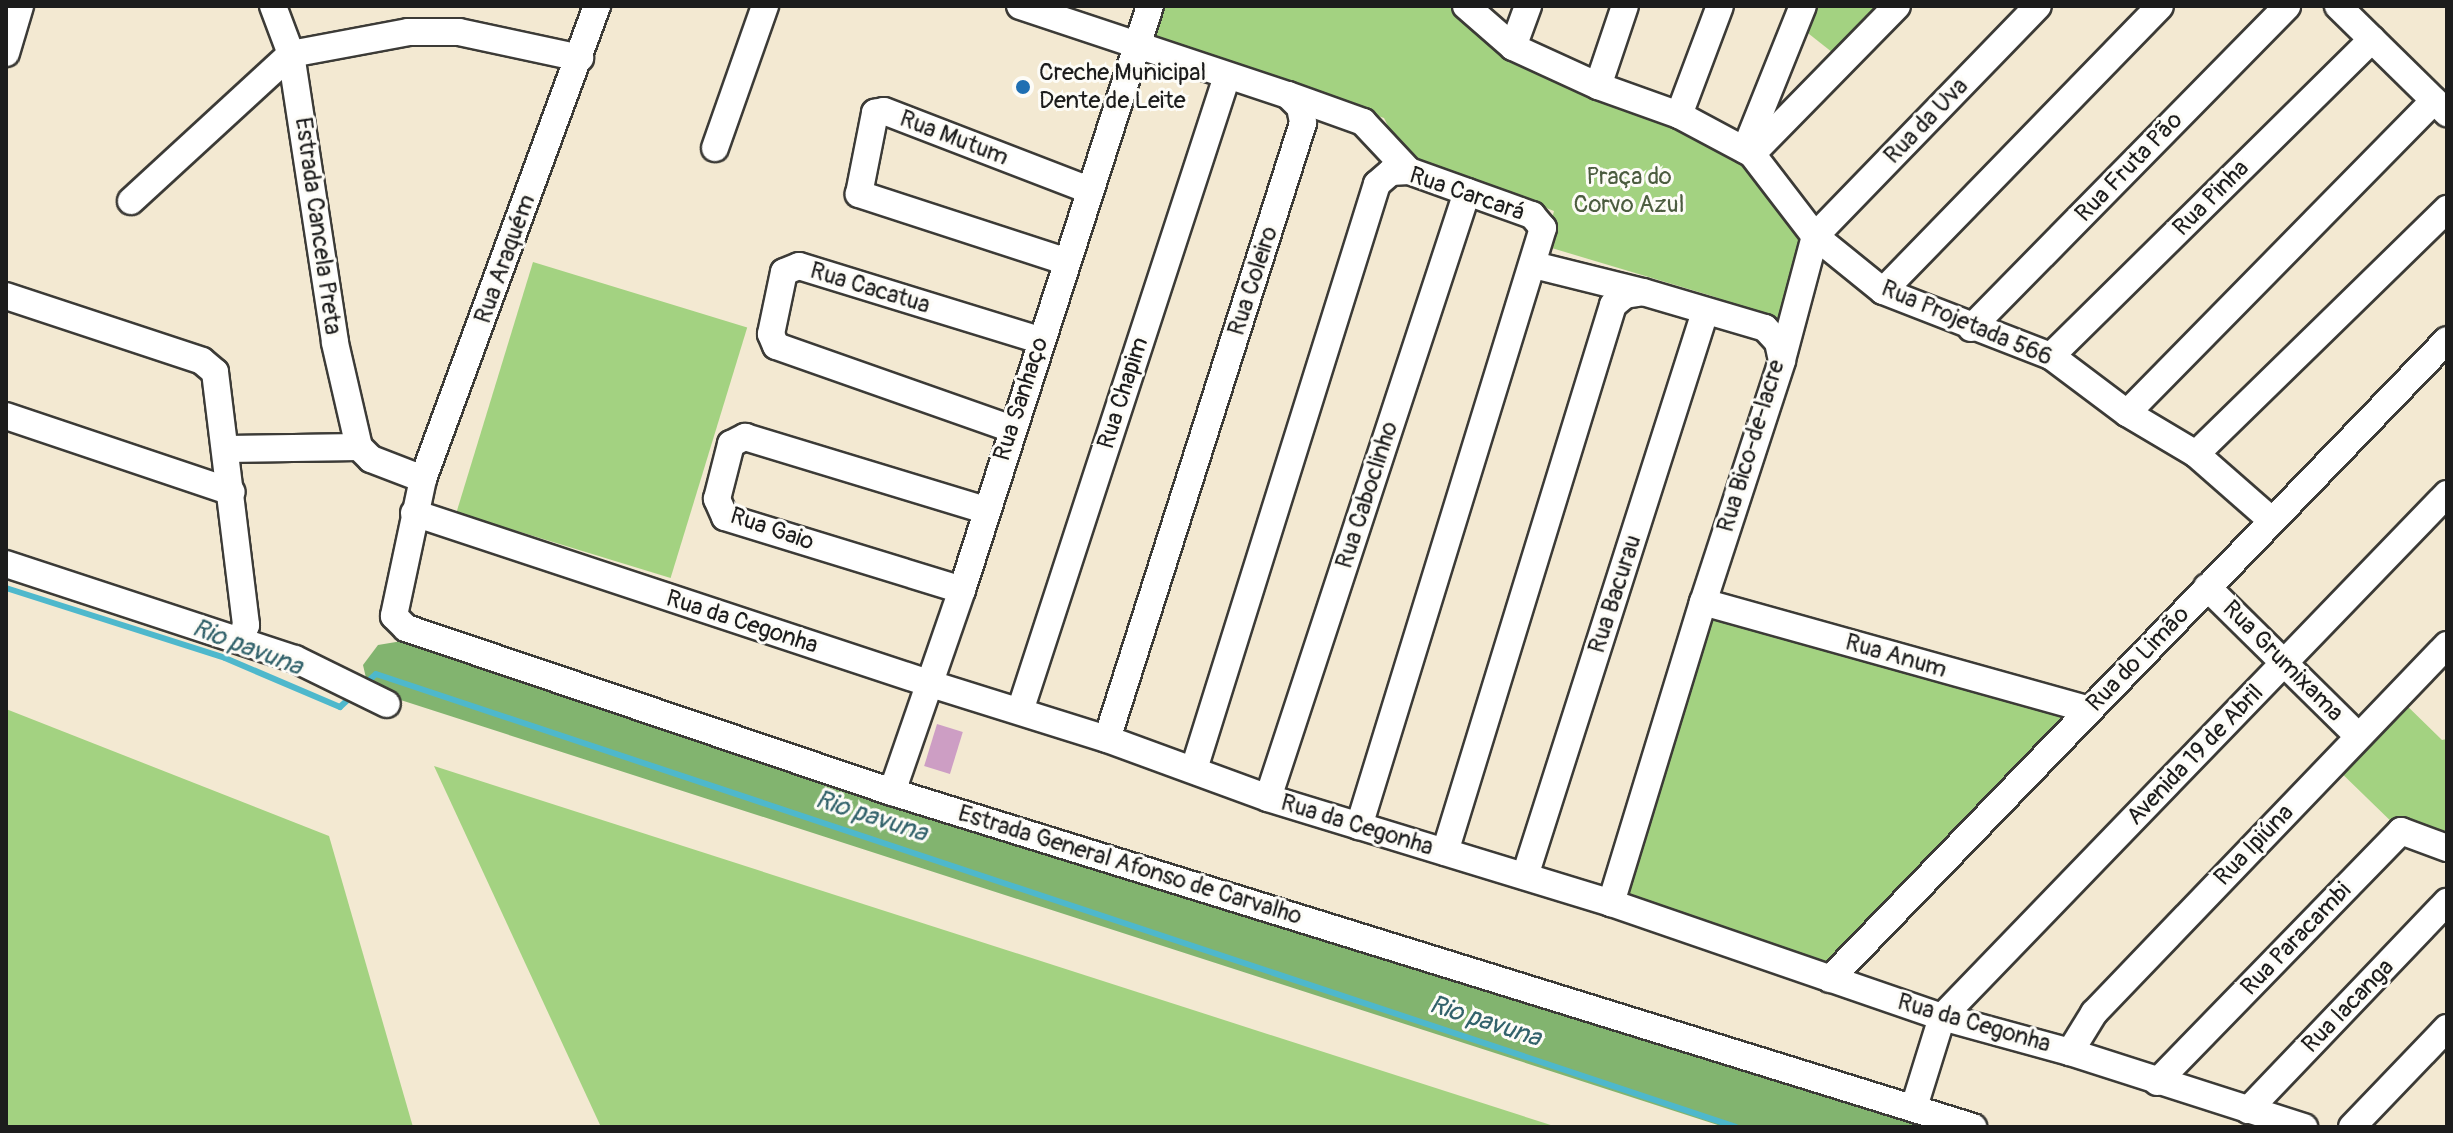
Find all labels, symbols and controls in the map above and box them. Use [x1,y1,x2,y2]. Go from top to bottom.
place label: Creche Municipal Dente de Leite [1039,59,1206,115]
street label: Rua da Uva [1878,72,1974,170]
marker: Creche Municipal Dente de Leite [1014,78,1032,96]
street label: Rua Mutum [896,104,1012,172]
street label: Rua Fruta Pão [2069,106,2189,228]
street label: Estrada Cancela Preta [288,115,348,337]
street label: Rua Pinha [2167,154,2255,242]
street label: Rua Carcará [1406,161,1528,227]
park label: Praça do Corvo Azul [1574,163,1684,219]
street label: Rua Araquém [468,191,542,327]
street label: Rua Coleiro [1222,223,1284,339]
street label: Rua Cacatua [807,256,933,320]
street label: Rua Projetada 566 [1877,274,2057,372]
street label: Rua Chapim [1091,333,1155,453]
street label: Rua Sanhaço [988,334,1054,464]
street label: Rua Bico-de-lacre [1711,356,1791,536]
street label: Rua Caboclinho [1330,418,1404,572]
street label: Rua Gaio [726,501,818,557]
street label: Rua Bacurau [1582,531,1648,657]
street label: Rua da Cegonha [663,584,821,660]
street label: Rua Grumixama [2216,594,2350,728]
street label: Rua do Limão [2081,600,2195,718]
water label: Rio pavuna [188,613,306,683]
street label: Rua Anum [1842,628,1950,684]
street label: Avenida 19 de Abril [2121,679,2269,831]
water label: Rio pavuna [811,784,931,850]
street label: Rua da Cegonha [1277,788,1437,862]
street label: Rua Ipiúna [2208,798,2300,892]
street label: Estrada General Afonso de Carvalho [955,799,1305,931]
street label: Rua Paracambi [2235,876,2357,1002]
street label: Rua Iacanga [2296,953,2400,1059]
street label: Rua da Cegonha [1894,987,2054,1059]
water label: Rio pavuna [1425,989,1545,1055]

